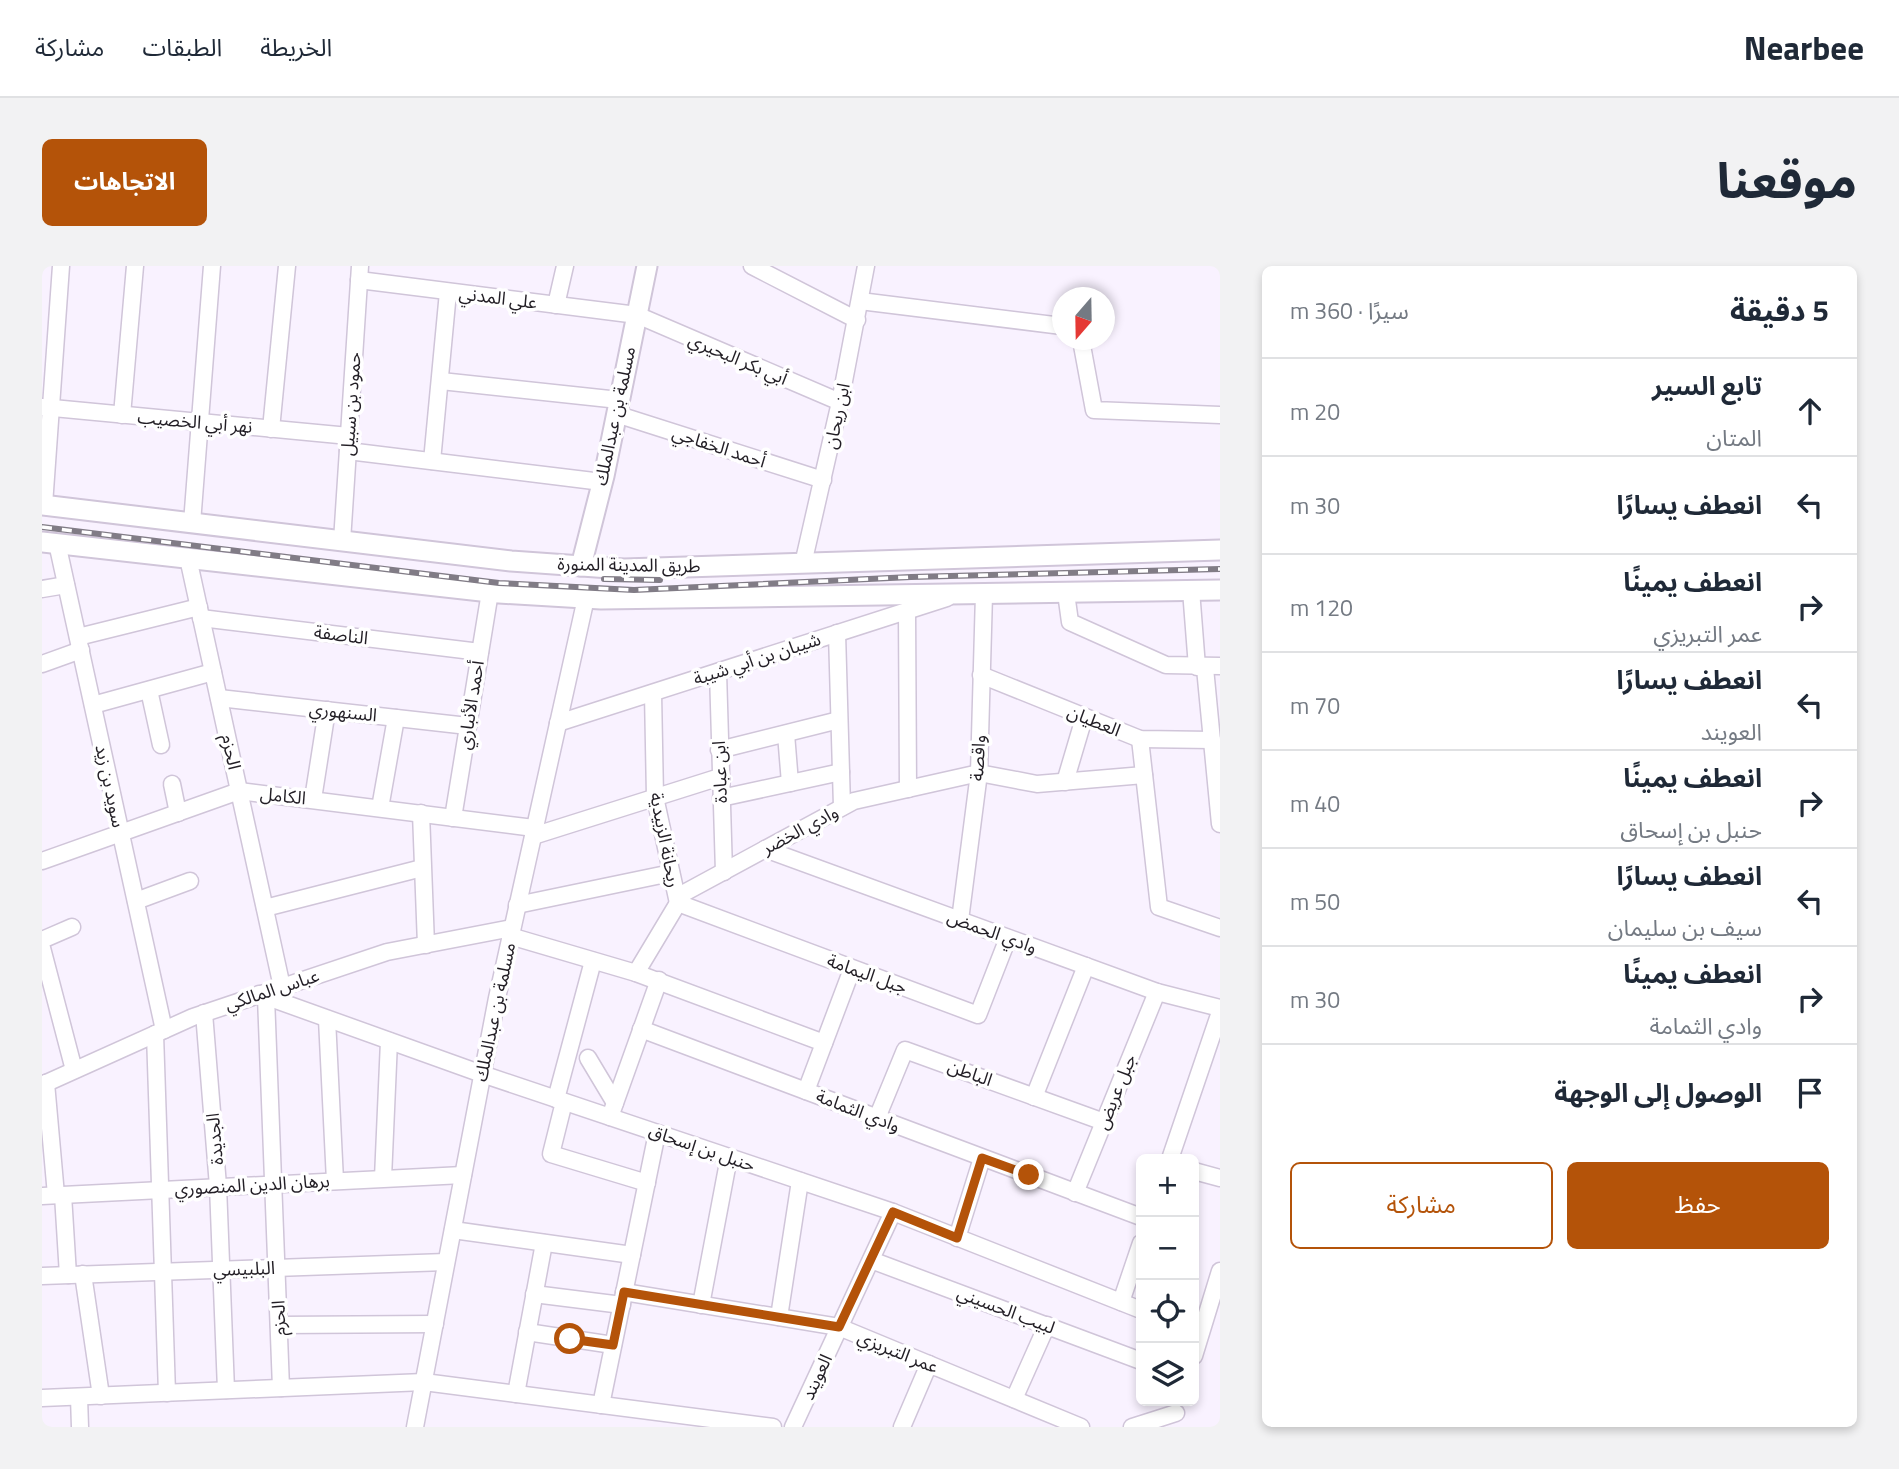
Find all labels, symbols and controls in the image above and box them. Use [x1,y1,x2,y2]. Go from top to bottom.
text: Nearbee [1744,23,1864,73]
text: مشاركة [35,29,104,65]
text: الطبقات [142,29,222,65]
text: الخريطة [260,29,332,65]
button: الاتجاهات [42,139,207,226]
text: موقعنا [1717,142,1857,217]
street label: علي المدني [457,279,539,316]
north arrow [1052,287,1115,350]
text: 5 دقيقة [1730,287,1829,333]
text: سيرًا · 360 m [1290,293,1409,328]
street label: أبي بكر البحيري [684,326,792,392]
street label: مسلمة بن عبدالملك [587,344,642,488]
street label: حمود بن سبيل [333,351,368,457]
text: تابع السير [1652,366,1762,405]
street label: ابن ريحان [816,380,857,451]
icon: ahead [1791,392,1829,430]
text: 20 m [1290,394,1340,429]
street label: نهر أبي الخصيب [136,403,254,440]
street label: أحمد الخفاجي [669,419,770,475]
text: المتان [1706,420,1762,455]
text: انعطف يسارًا [1617,485,1762,524]
icon: left [1791,486,1829,524]
text: 30 m [1290,488,1340,523]
street label: طريق المدينة المنورة [557,550,701,579]
text: انعطف يمينًا [1623,562,1762,601]
icon: right [1791,588,1829,626]
text: 120 m [1290,590,1353,625]
text: عمر التبريزي [1653,616,1762,651]
street label: الناصفة [312,618,370,651]
street label: شيبان بن أبي شيبة [690,625,824,692]
street label: أحمد الأنباري [450,658,491,752]
text: انعطف يسارًا [1617,660,1762,699]
icon: left [1791,686,1829,724]
text: 70 m [1290,688,1340,723]
street label: السنهوري [308,695,378,729]
street label: العطيان [1063,698,1125,743]
text: العويند [1701,714,1762,749]
street label: الحزم [214,732,248,772]
street label: واقصة [963,734,992,782]
street label: ابن عبادة [705,740,734,804]
street label: سويد بن زيد [88,742,132,830]
text: انعطف يمينًا [1623,758,1762,797]
street label: الكامل [259,780,307,811]
icon: right [1791,784,1829,822]
text: 40 m [1290,786,1340,821]
street label: ريحانة الزبيدية [643,790,688,890]
street label: وادي الخضر [756,798,843,862]
text: حنبل بن إسحاق [1620,812,1762,847]
text: انعطف يسارًا [1617,856,1762,895]
icon: left [1791,882,1829,920]
text: 50 m [1290,884,1340,919]
street label: وادي الحمض [943,903,1041,960]
text: سيف بن سليمان [1608,910,1762,945]
street label: مسلمة بن عبدالملك [467,940,522,1084]
street label: جبل اليمامة [823,947,911,1000]
text: انعطف يمينًا [1623,954,1762,993]
street label: عباس المالكي [221,962,323,1018]
icon: right [1791,980,1829,1018]
text: 30 m [1290,982,1340,1017]
text: وادي الثمامة [1649,1008,1762,1043]
street label: جبل عريض [1088,1050,1143,1134]
street label: الباطن [944,1052,996,1093]
text: الوصول إلى الوجهة [1554,1073,1762,1112]
icon: arrive [1791,1074,1829,1112]
street label: وادي الثمامة [812,1082,904,1139]
street label: الجديدة [199,1112,230,1166]
street label: حنبل بن إسحاق [645,1117,759,1178]
map controls [1136,1154,1199,1406]
button: + [1136,1154,1199,1217]
route end [1013,1159,1044,1190]
button: مشاركة [1290,1162,1553,1249]
button: حفظ [1567,1162,1829,1249]
street label: برهان الدين المنصوري [174,1167,330,1202]
button: − [1136,1217,1199,1280]
street label: البلبيسي [213,1254,275,1283]
street label: لبيب الحسيني [953,1278,1059,1341]
button: locate [1136,1280,1199,1343]
street label: الحزم [264,1300,294,1336]
route start [554,1323,585,1354]
street label: عمر التبريزي [854,1323,943,1380]
button: layers [1136,1343,1199,1406]
street label: العويند [794,1349,839,1404]

